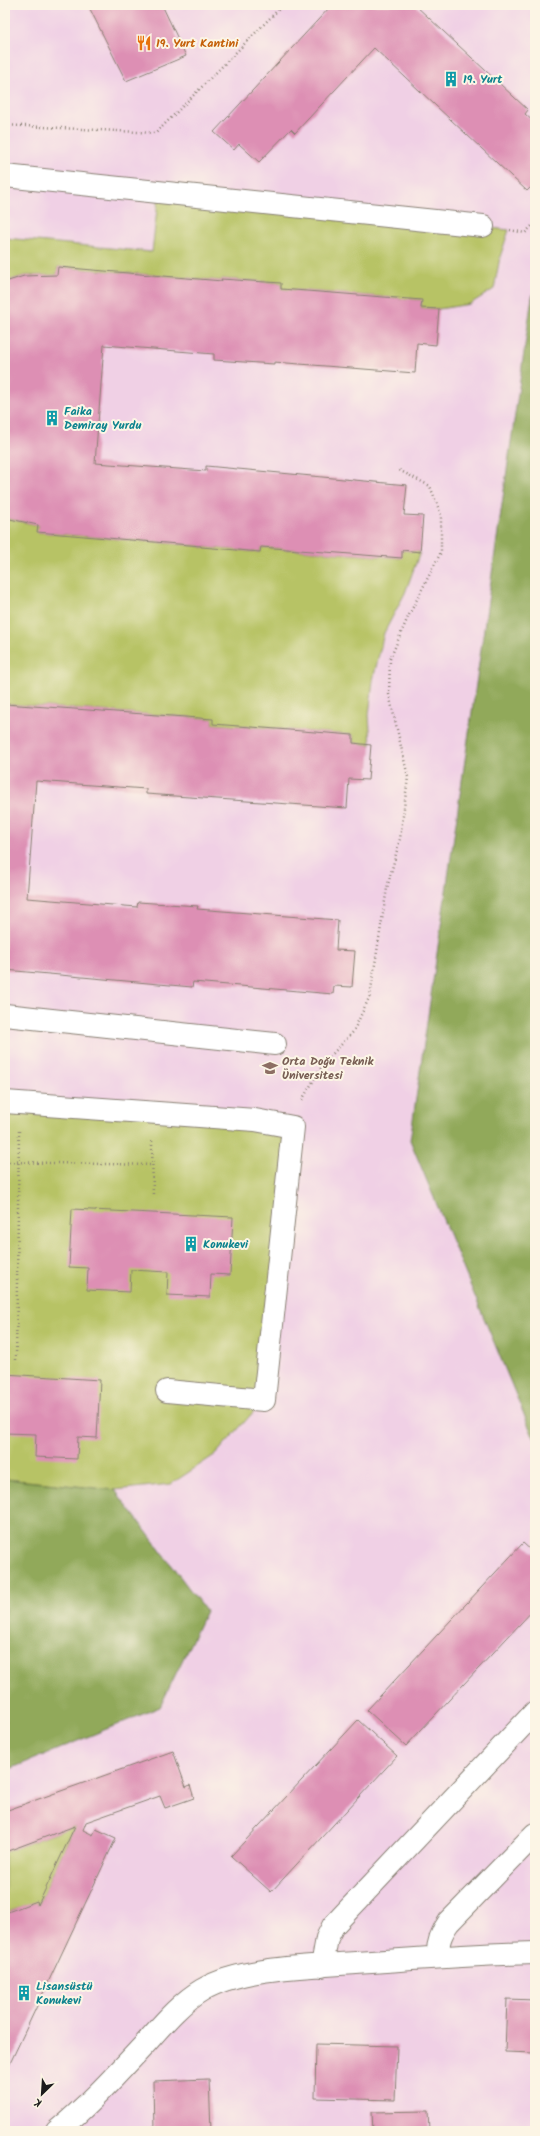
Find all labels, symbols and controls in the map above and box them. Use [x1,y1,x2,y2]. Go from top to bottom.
restaurant icon: 19. Yurt Kantini [135,34,153,52]
place label: 19. Yurt Kantini [156,34,239,53]
building icon: 19. Yurt [442,70,460,88]
place label: 19. Yurt [463,70,503,89]
place label: Faika Demiray Yurdu [64,402,141,435]
building icon: Faika Demiray Yurdu [43,409,61,427]
place label: Orta Doğu Teknik Üniversitesi [282,1052,375,1085]
school or university icon: Orta Doğu Teknik Üniversitesi [261,1059,279,1077]
building icon: Konukevi [182,1235,200,1253]
place label: Konukevi [203,1235,249,1254]
place label: Lisansüstü Konukevi [36,1977,92,2010]
building icon: Lisansüstü Konukevi [15,1984,33,2002]
north arrow [22,2074,62,2114]
text: K [31,2092,45,2112]

